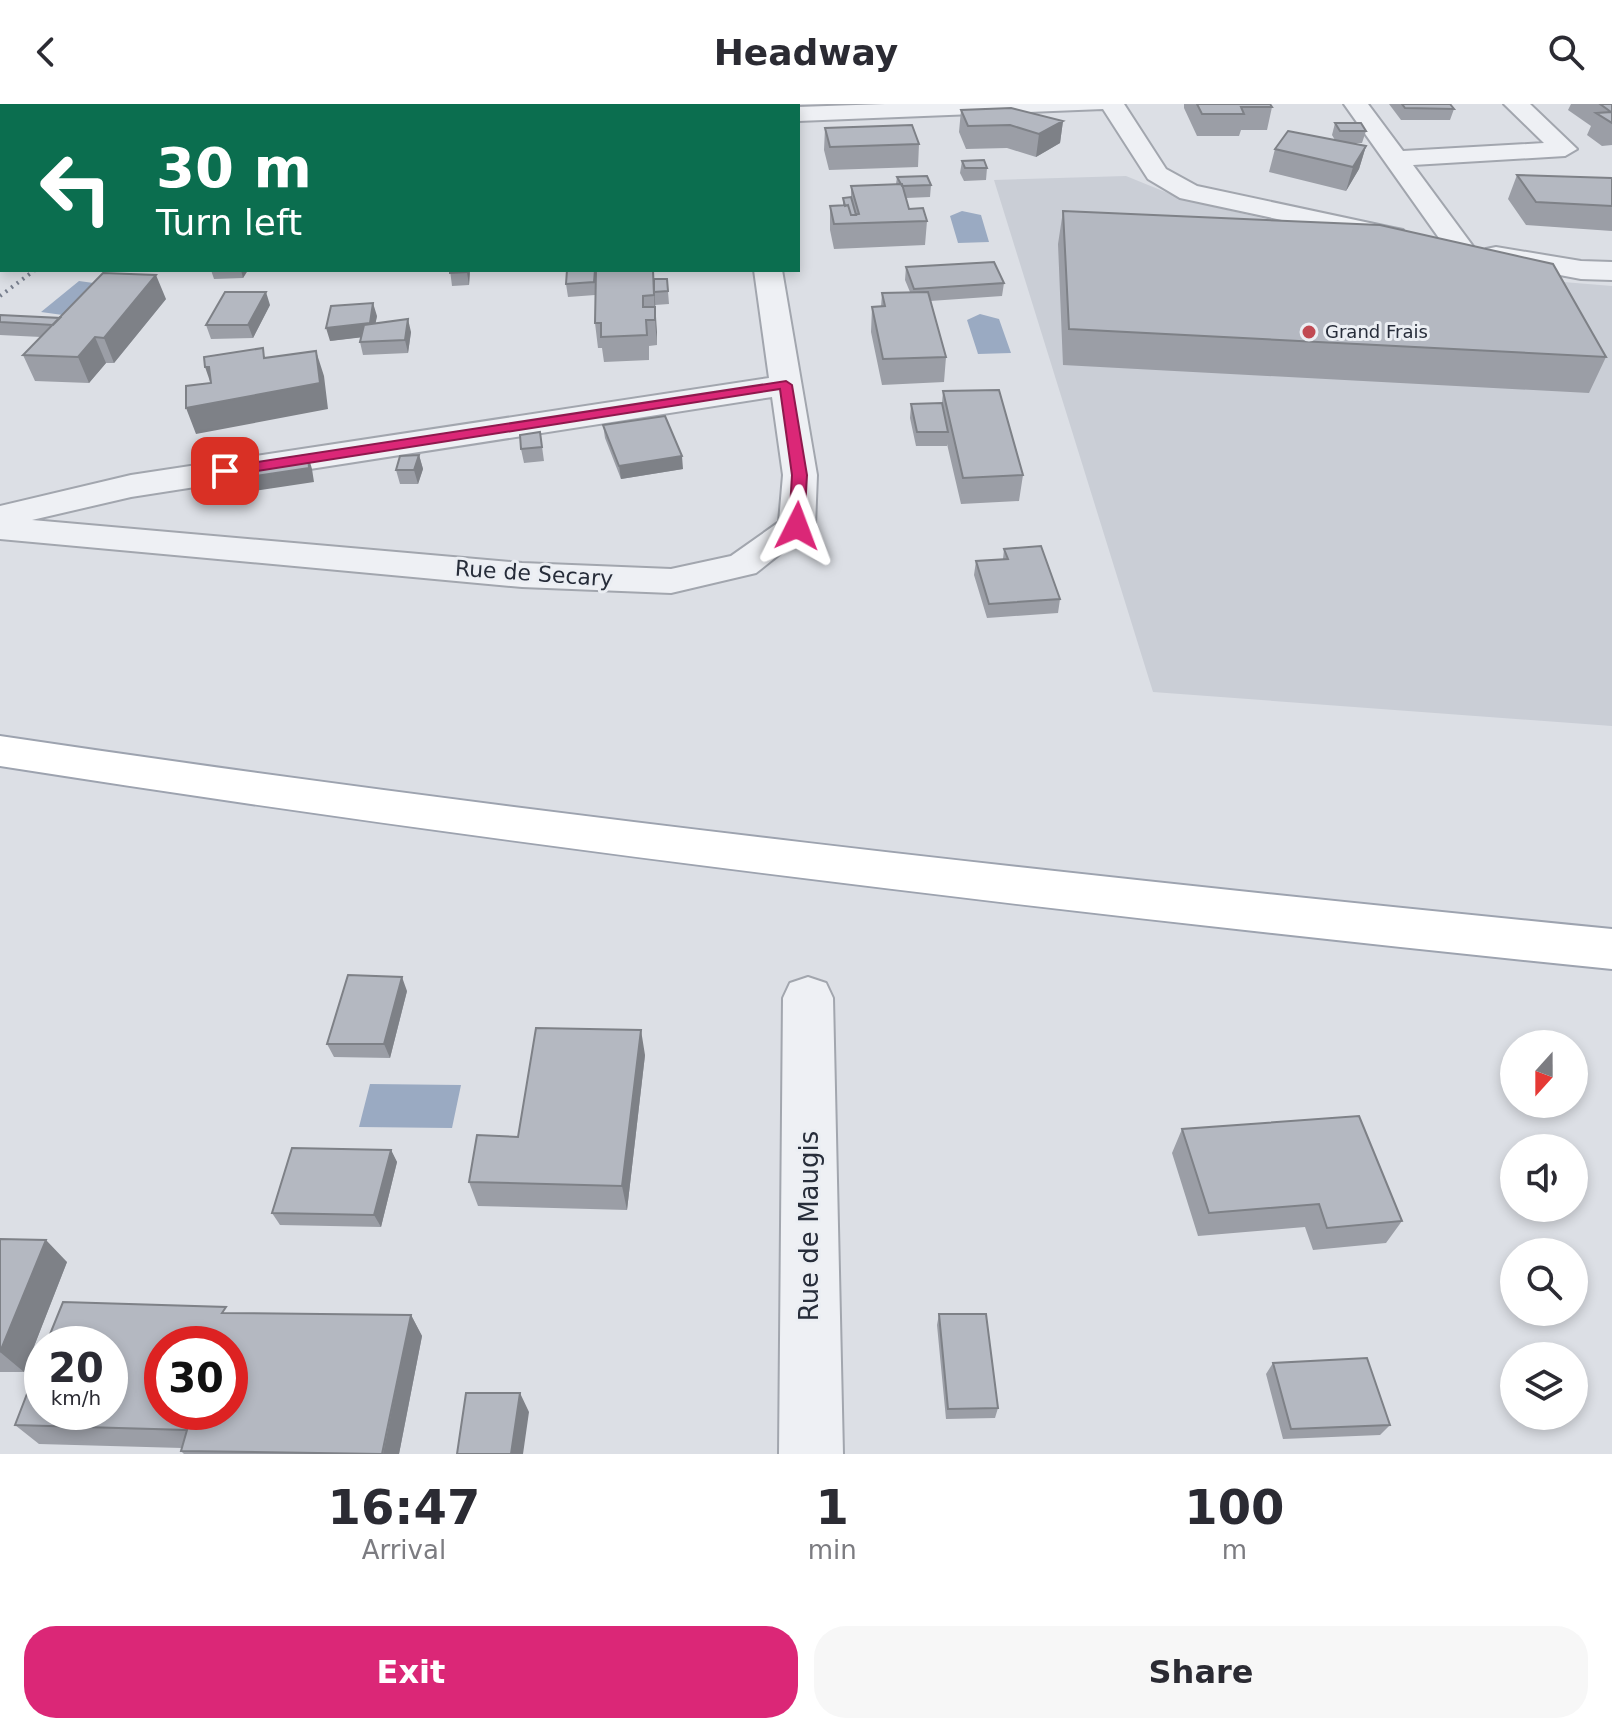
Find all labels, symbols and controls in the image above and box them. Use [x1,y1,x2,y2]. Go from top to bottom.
icon: back [24,30,68,74]
icon: search [1544,30,1588,74]
text: Headway [714,32,898,73]
text: 30 m [156,135,312,200]
icon: left [24,136,128,240]
text: Turn left [156,202,302,243]
place label: Grand Frais [1325,321,1428,342]
marker: Grand Frais [1300,323,1318,341]
pin [191,437,259,505]
icon: arrive [203,449,247,493]
position arrow [755,484,839,568]
street label: Rue de Secary [454,556,614,591]
north arrow [1500,1030,1588,1118]
map controls [1500,1030,1588,1430]
street label: Rue de Maugis [794,1131,824,1321]
button: sound [1500,1134,1588,1222]
button: search [1500,1238,1588,1326]
speed limit sign: 30 [144,1326,248,1430]
button: layers [1500,1342,1588,1430]
text: 20 [48,1345,104,1391]
text: km/h [51,1386,101,1410]
text: 16:47 [327,1479,480,1535]
text: 1 [816,1479,849,1535]
text: 100 [1184,1479,1284,1535]
text: Arrival [362,1535,446,1565]
text: min [808,1535,857,1565]
text: m [1222,1535,1247,1565]
button: Exit [24,1626,798,1718]
button: Share [814,1626,1588,1718]

